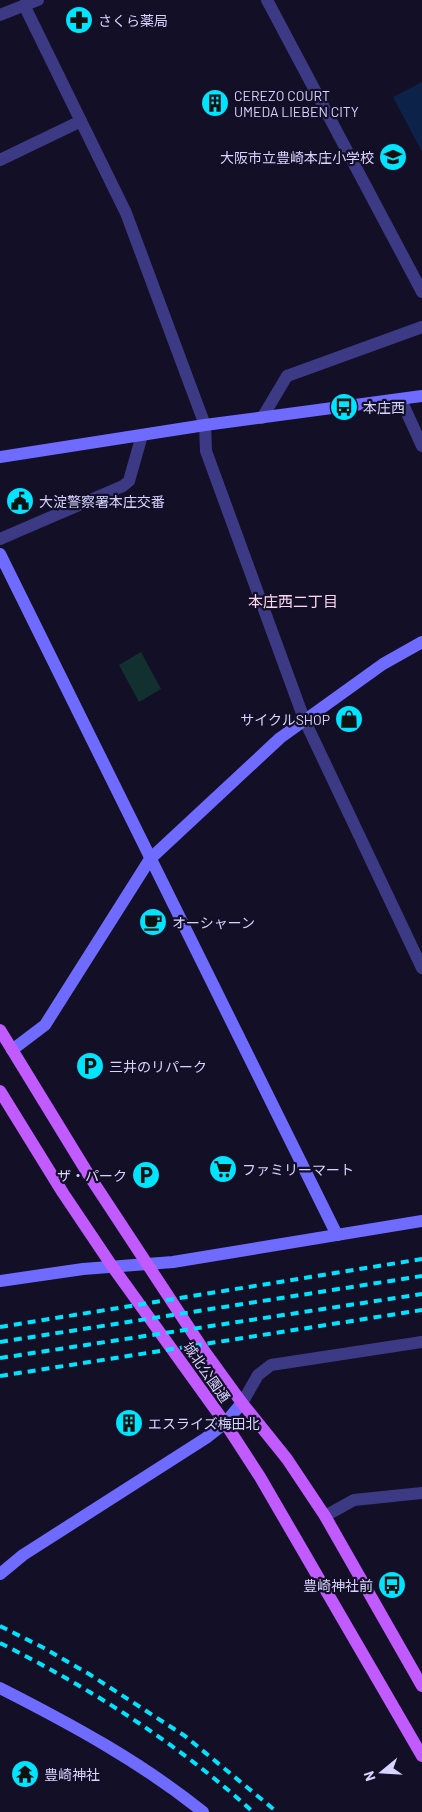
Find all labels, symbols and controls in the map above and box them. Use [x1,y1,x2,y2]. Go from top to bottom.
pharmacy icon: さくら薬局 [64,5,94,35]
place label: さくら薬局 [98,12,168,29]
place label: CEREZO COURT UMEDA LIEBEN CITY [234,87,359,120]
building icon: CEREZO COURT UMEDA LIEBEN CITY [200,88,230,118]
school or university icon: 大阪市立豊崎本庄小学校 [378,142,408,172]
place label: 大阪市立豊崎本庄小学校 [220,149,374,166]
bus stop icon: 本庄西 [329,392,359,422]
place label: 本庄西 [363,399,405,416]
public building icon: 大淀警察署本庄交番 [5,486,35,516]
place label: 大淀警察署本庄交番 [39,493,165,510]
district label: 本庄西二丁目 [248,592,338,610]
shop icon: サイクルSHOP [334,704,364,734]
place label: サイクルSHOP [240,711,330,728]
cafe icon: オーシャーン [138,907,168,937]
place label: オーシャーン [172,914,255,931]
parking icon: 三井のリパーク [75,1051,105,1081]
place label: 三井のリパーク [109,1058,207,1075]
supermarket icon: ファミリーマート [208,1154,238,1184]
parking icon: ザ・パーク [131,1160,161,1190]
place label: ファミリーマート [242,1161,354,1178]
place label: ザ・パーク [57,1167,127,1184]
street label: 城北公園通 [180,1338,234,1406]
building icon: エスライズ梅田北 [114,1408,144,1438]
place label: エスライズ梅田北 [148,1415,260,1432]
bus stop icon: 豊崎神社前 [377,1570,407,1600]
place label: 豊崎神社前 [303,1577,373,1594]
north arrow [357,1747,407,1797]
temple icon: 豊崎神社 [10,1759,40,1789]
place label: 豊崎神社 [44,1766,100,1783]
text: N [360,1769,379,1783]

